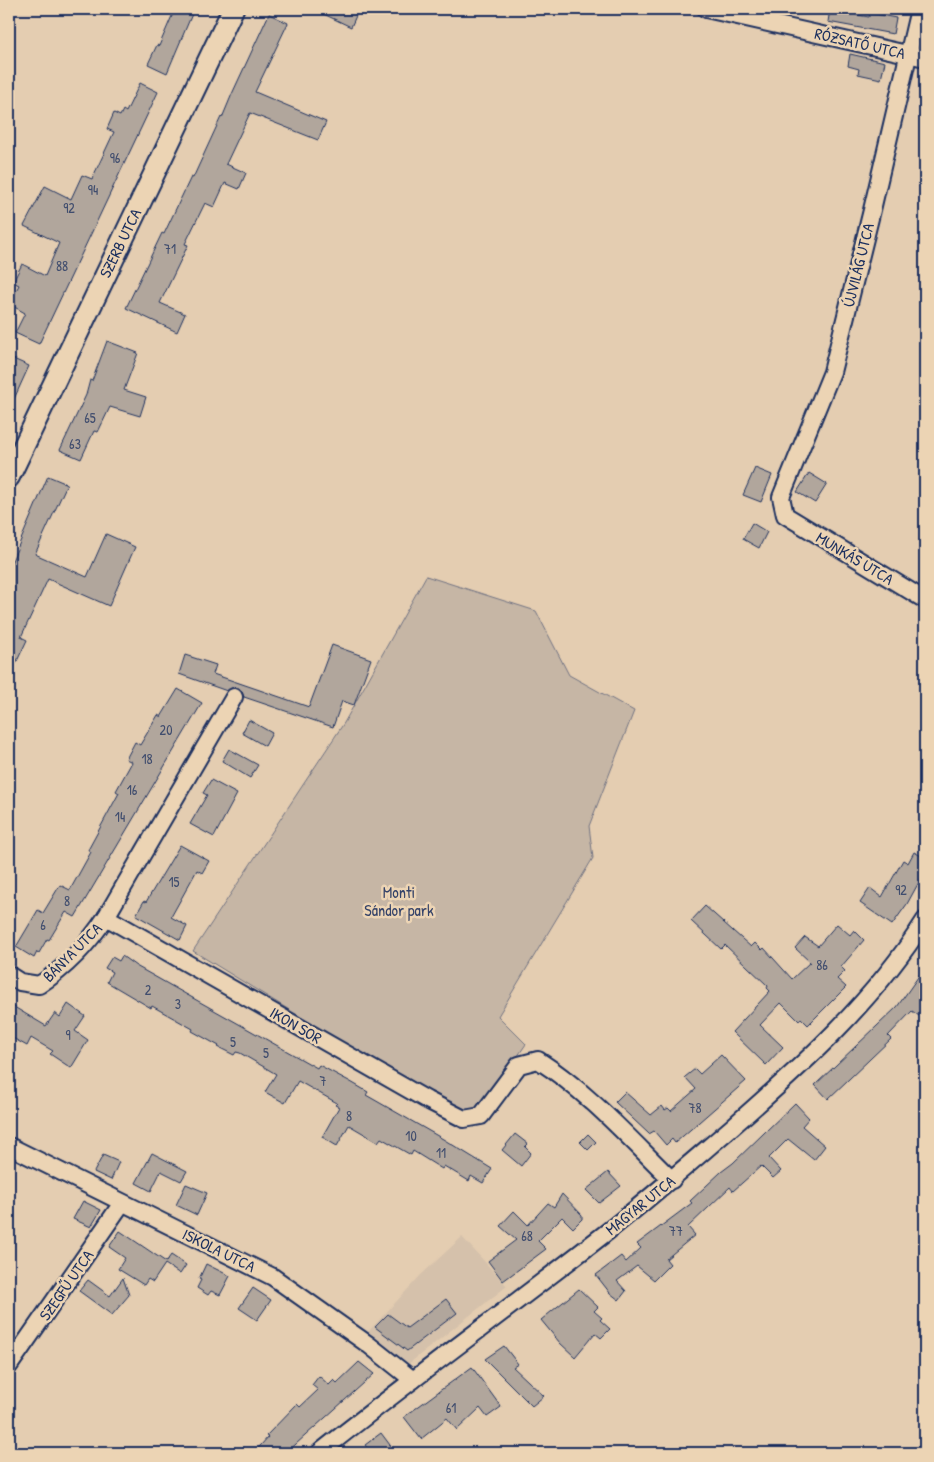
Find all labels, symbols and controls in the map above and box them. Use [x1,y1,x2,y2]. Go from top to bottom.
street label: RÓZSATŐ UTCA [813,22,908,64]
house number: 96 [110,148,121,167]
house number: 94 [88,180,98,199]
house number: 92 [63,198,75,217]
street label: SZERB UTCA [94,205,146,281]
street label: ÚJVILÁG UTCA [837,221,879,309]
house number: 71 [164,239,176,258]
house number: 88 [56,256,68,275]
house number: 65 [84,408,96,427]
house number: 63 [69,434,81,453]
street label: MUNKÁS UTCA [812,526,898,590]
house number: 20 [160,720,172,739]
house number: 18 [141,749,153,768]
house number: 16 [127,780,138,799]
house number: 14 [115,807,125,826]
house number: 15 [168,872,180,891]
house number: 92 [895,880,907,899]
park label: Monti Sándor park [364,881,434,921]
house number: 8 [64,891,70,910]
house number: 6 [40,915,46,934]
street label: BÁNYA UTCA [37,917,107,987]
house number: 86 [816,955,828,974]
house number: 2 [145,980,152,999]
house number: 3 [175,994,181,1013]
street label: IKON SOR [266,1001,326,1049]
house number: 9 [65,1025,71,1044]
house number: 5 [230,1032,236,1051]
house number: 5 [263,1043,269,1062]
house number: 7 [320,1071,327,1090]
house number: 78 [689,1098,702,1117]
house number: 8 [346,1106,352,1125]
house number: 10 [405,1126,417,1145]
house number: 11 [436,1143,446,1162]
street label: MAGYAR UTCA [601,1170,680,1240]
house number: 77 [669,1221,683,1240]
street label: ISKOLA UTCA [179,1223,259,1277]
house number: 68 [521,1226,533,1245]
street label: SZEGFŰ UTCA [34,1245,99,1325]
house number: 61 [446,1398,456,1417]

